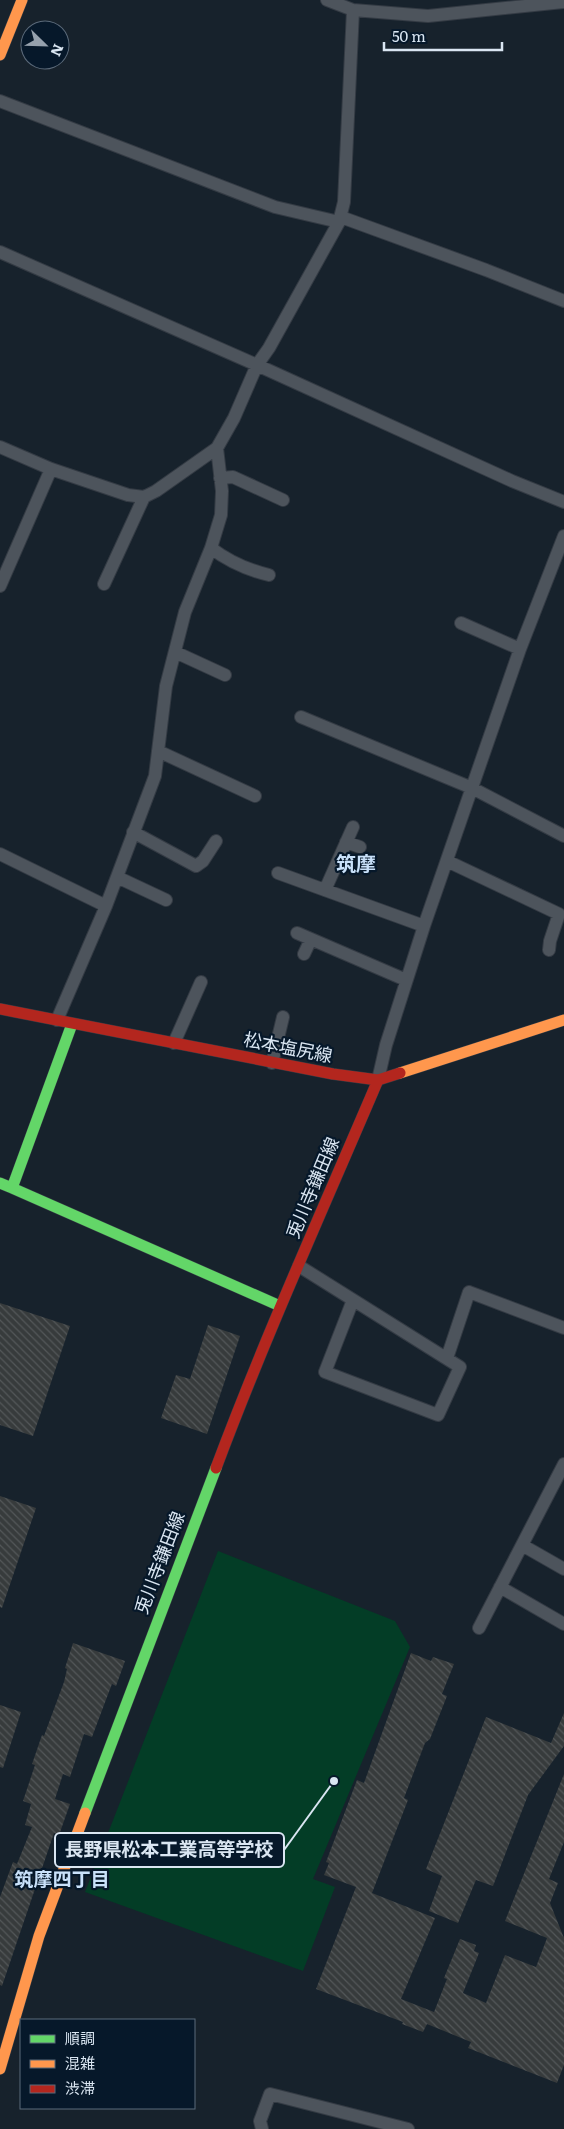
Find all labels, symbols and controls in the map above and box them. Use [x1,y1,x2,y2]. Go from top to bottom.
north arrow [20,20,70,70]
scale bar [384,20,502,52]
text: 50 m [392,24,426,47]
text: N [46,41,69,60]
district label: 筑摩 [336,847,376,877]
street label: 松本塩尻線 [242,1025,335,1068]
street label: 兎川寺鎌田線 [278,1132,345,1242]
street label: 兎川寺鎌田線 [127,1507,191,1618]
callout: 長野県松本工業高等学校 [55,1833,284,1867]
text: 長野県松本工業高等学校 [64,1834,274,1862]
district label: 筑摩四丁目 [14,1864,110,1892]
legend [20,2019,195,2109]
text: 順調 [65,2026,95,2049]
text: 混雑 [65,2051,95,2074]
text: 渋滞 [65,2076,95,2099]

